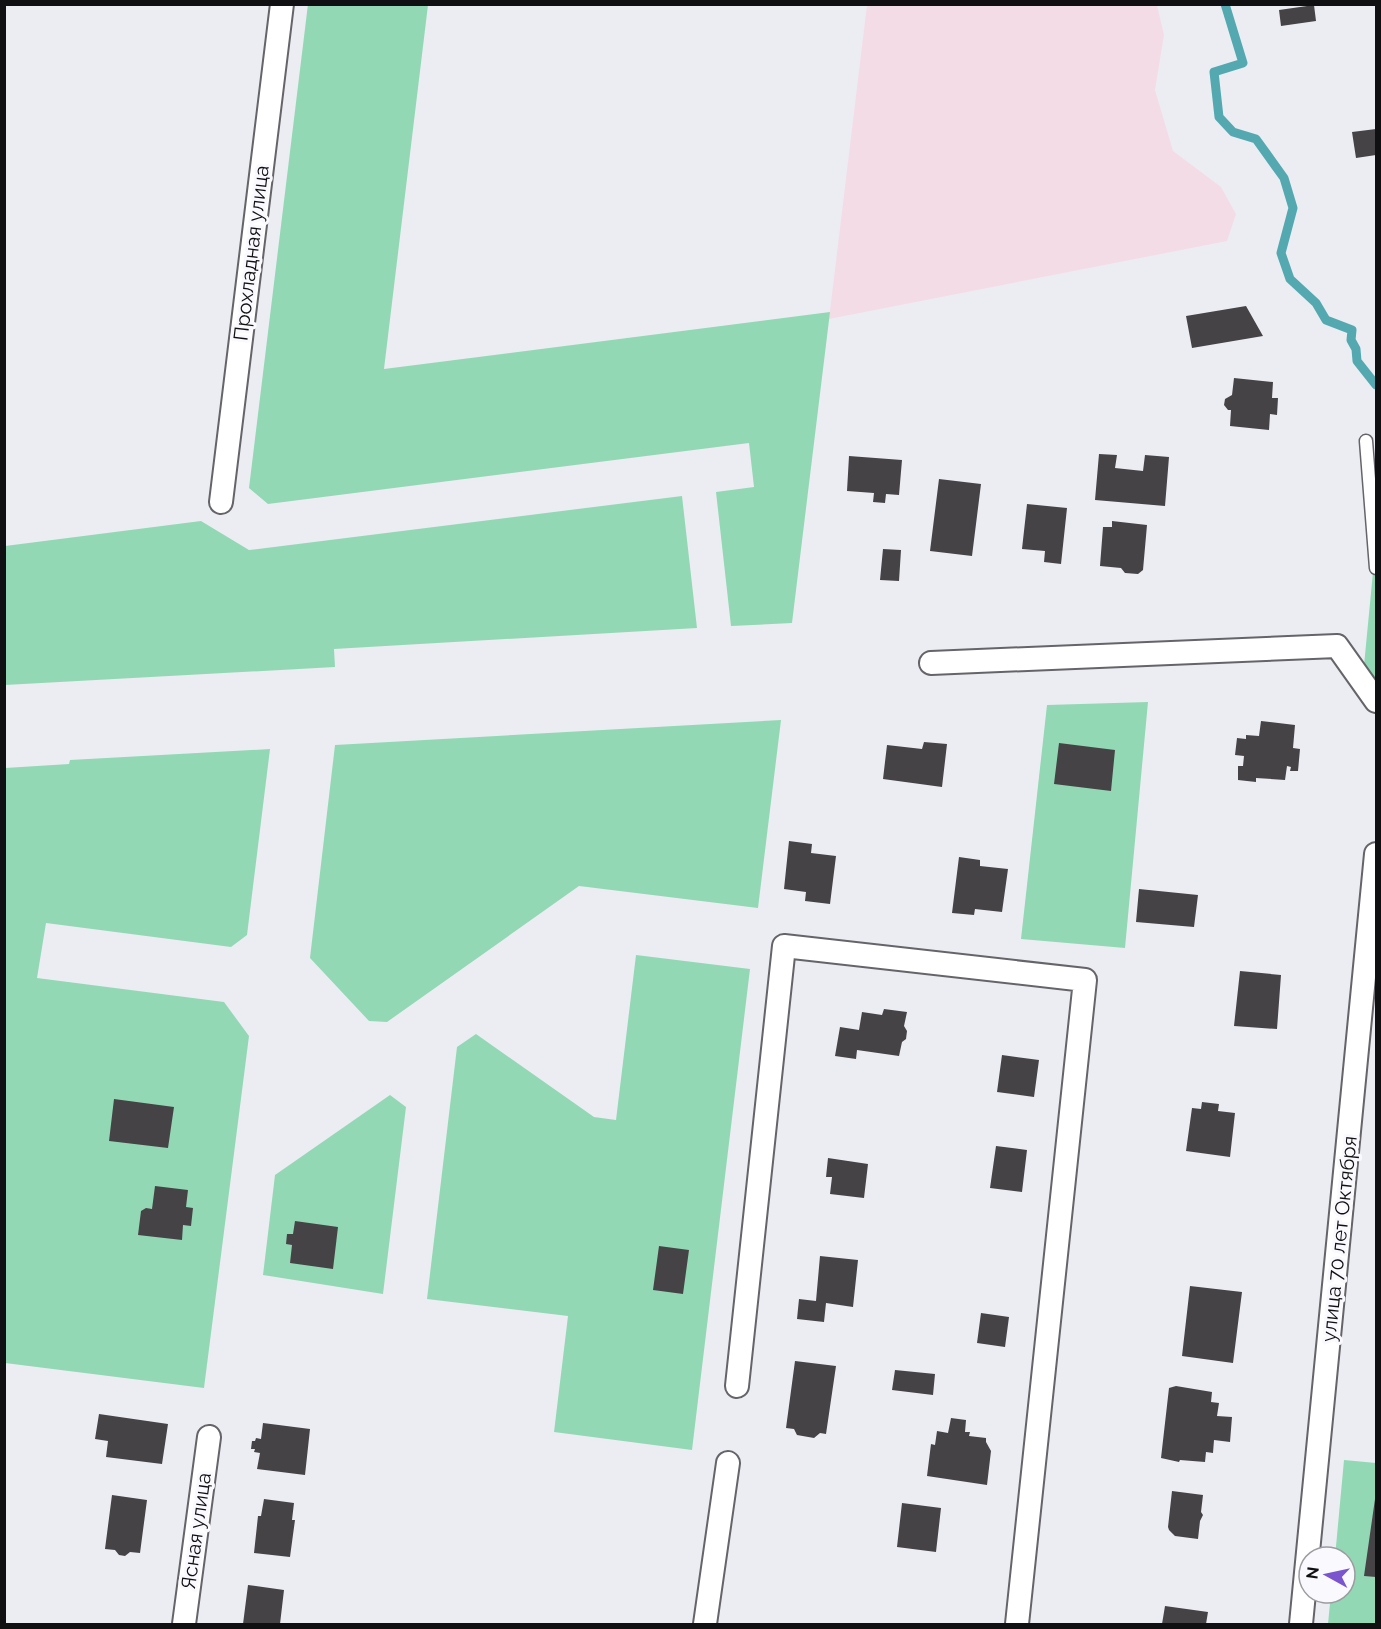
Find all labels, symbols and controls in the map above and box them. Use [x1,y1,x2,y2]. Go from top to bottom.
street label: Прохладная улица [228,164,274,342]
street label: улица 70 лет Октября [1316,1135,1362,1343]
street label: Ясная улица [176,1471,216,1591]
north arrow [1297,1545,1357,1605]
text: N [1302,1566,1323,1580]

